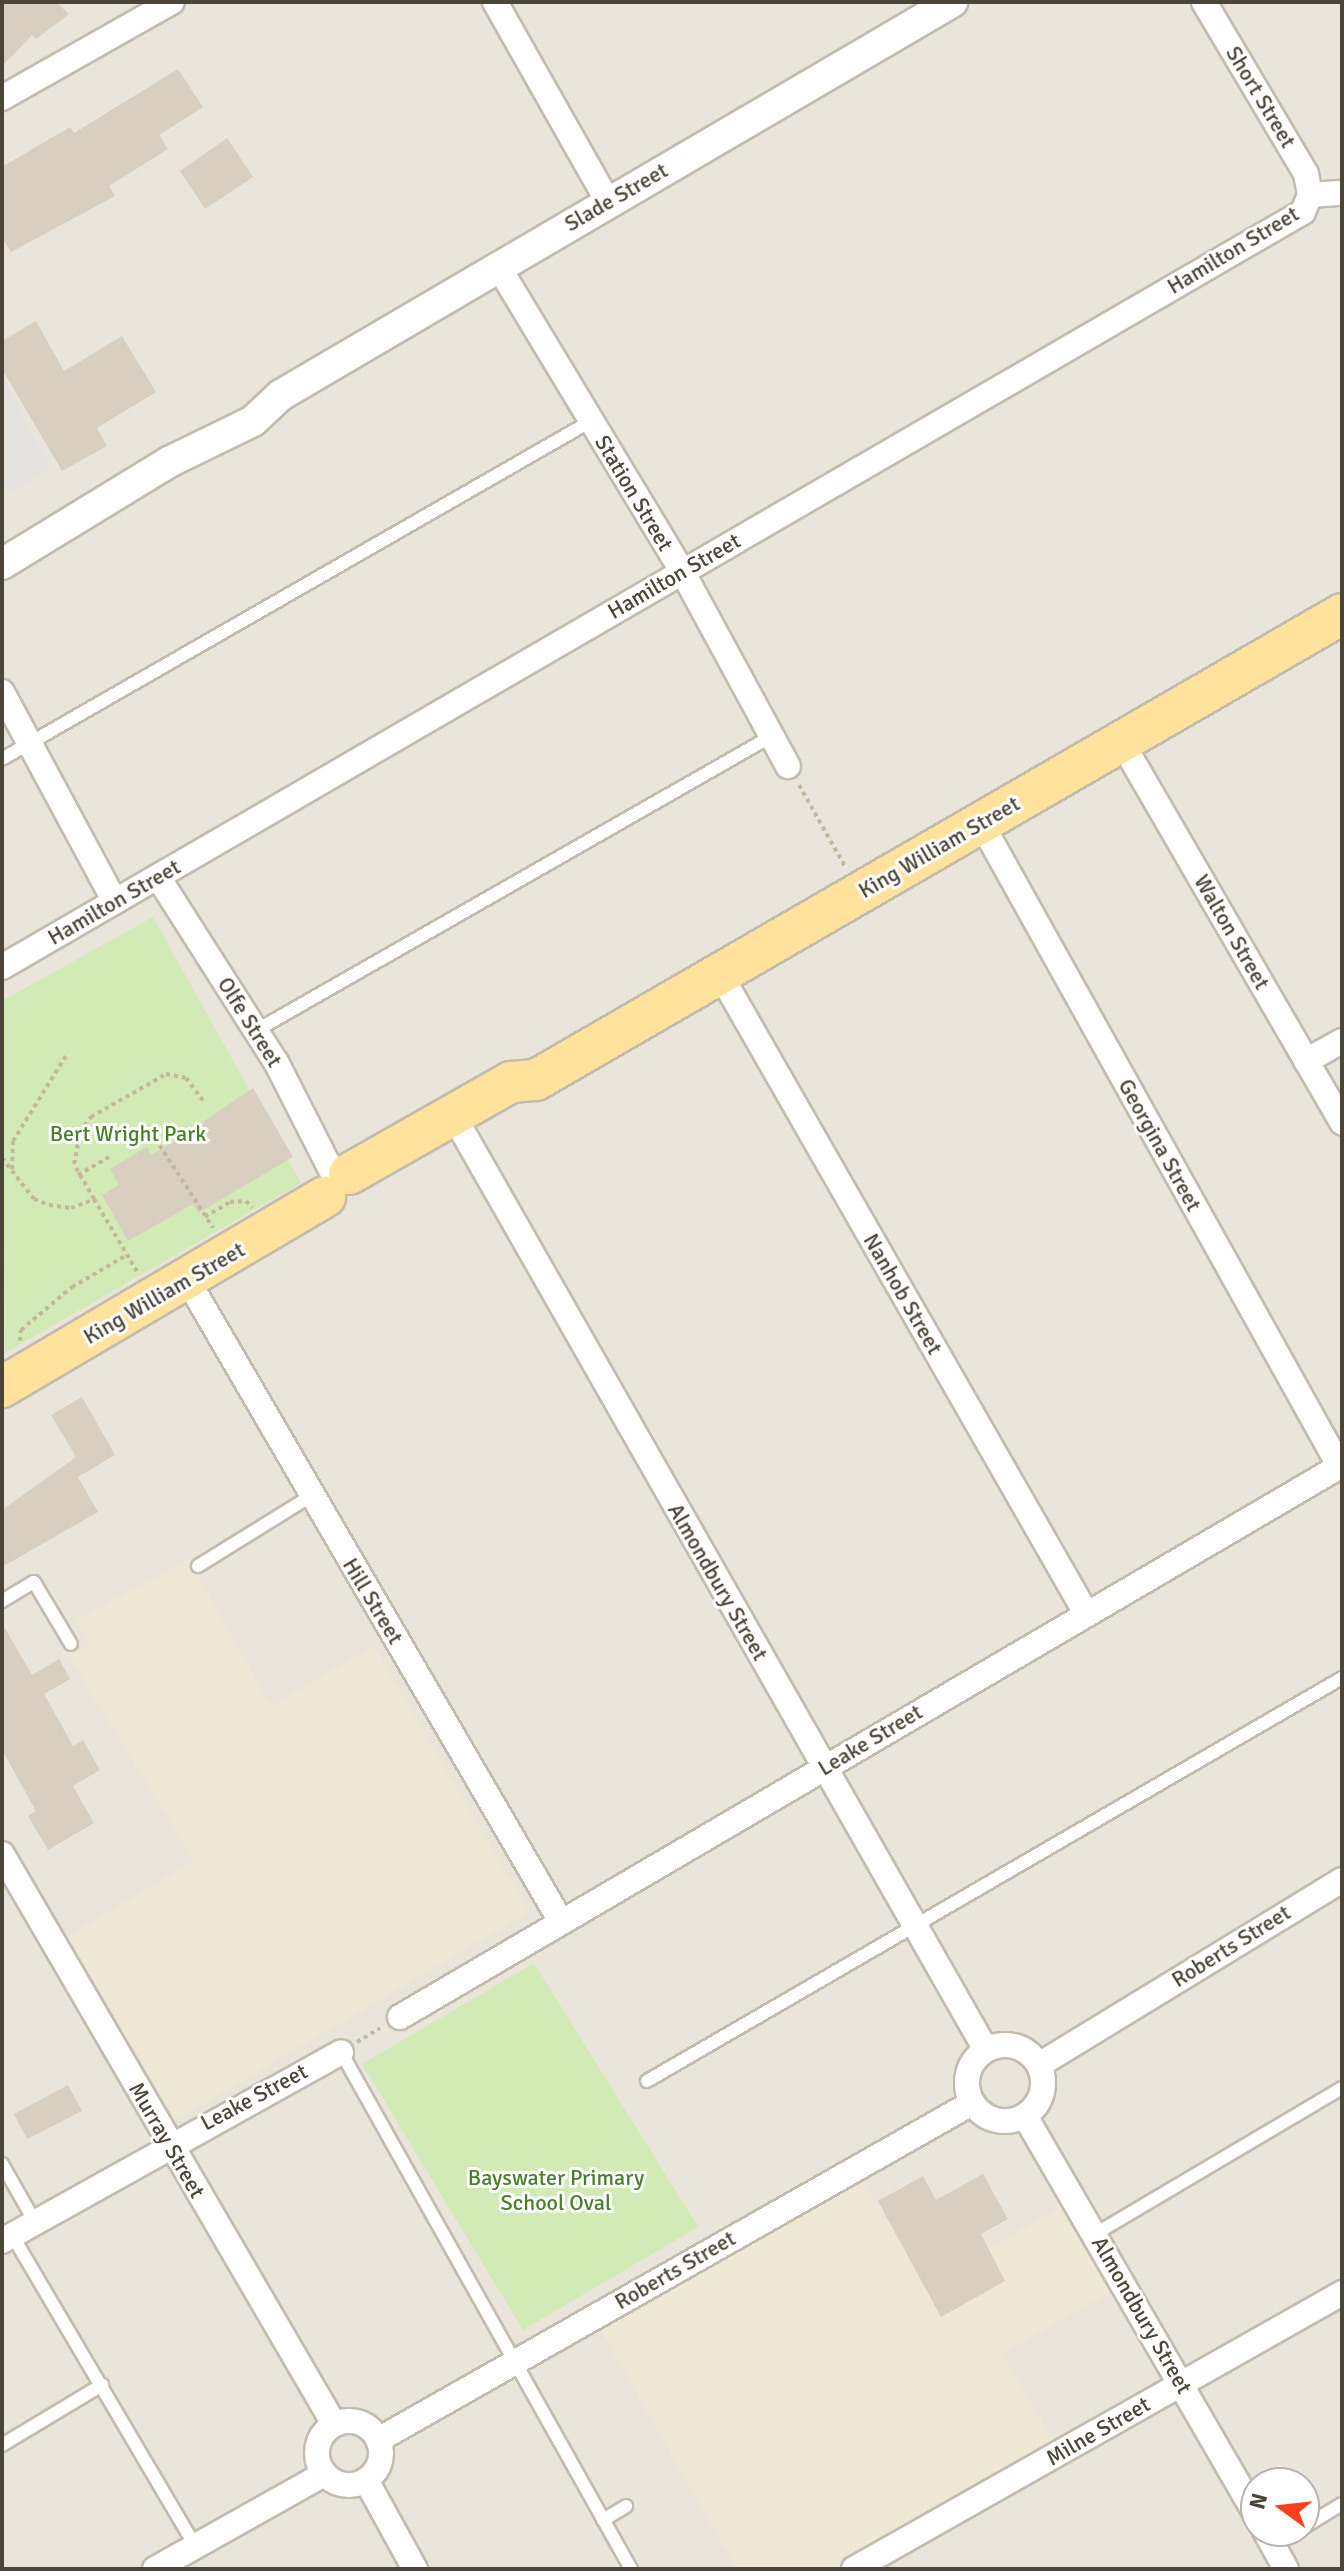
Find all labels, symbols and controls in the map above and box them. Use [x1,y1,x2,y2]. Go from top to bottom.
street label: Short Street [1220,41,1302,153]
street label: Slade Street [560,157,672,237]
street label: Hamilton Street [1162,200,1304,300]
street label: Station Street [589,430,679,556]
street label: Hamilton Street [603,527,745,625]
street label: King William Street [854,790,1024,904]
street label: Hamilton Street [43,853,185,951]
street label: Walton Street [1189,870,1275,994]
street label: Olfe Street [212,972,288,1072]
street label: Georgina Street [1113,1074,1207,1216]
park label: Bert Wright Park [50,1121,206,1147]
street label: Nanhob Street [858,1229,948,1359]
street label: King William Street [79,1236,249,1350]
street label: Almondbury Street [662,1499,774,1665]
street label: Hill Street [337,1553,409,1649]
street label: Leake Street [813,1699,927,1781]
street label: Roberts Street [1167,1899,1295,1993]
street label: Leake Street [196,2058,312,2136]
street label: Murray Street [123,2077,211,2203]
park label: Bayswater Primary School Oval [468,2164,644,2216]
street label: Roberts Street [610,2225,740,2315]
street label: Almondbury Street [1086,2232,1198,2398]
street label: Milne Street [1041,2391,1155,2471]
north arrow [1240,2467,1320,2547]
text: N [1243,2490,1273,2512]

